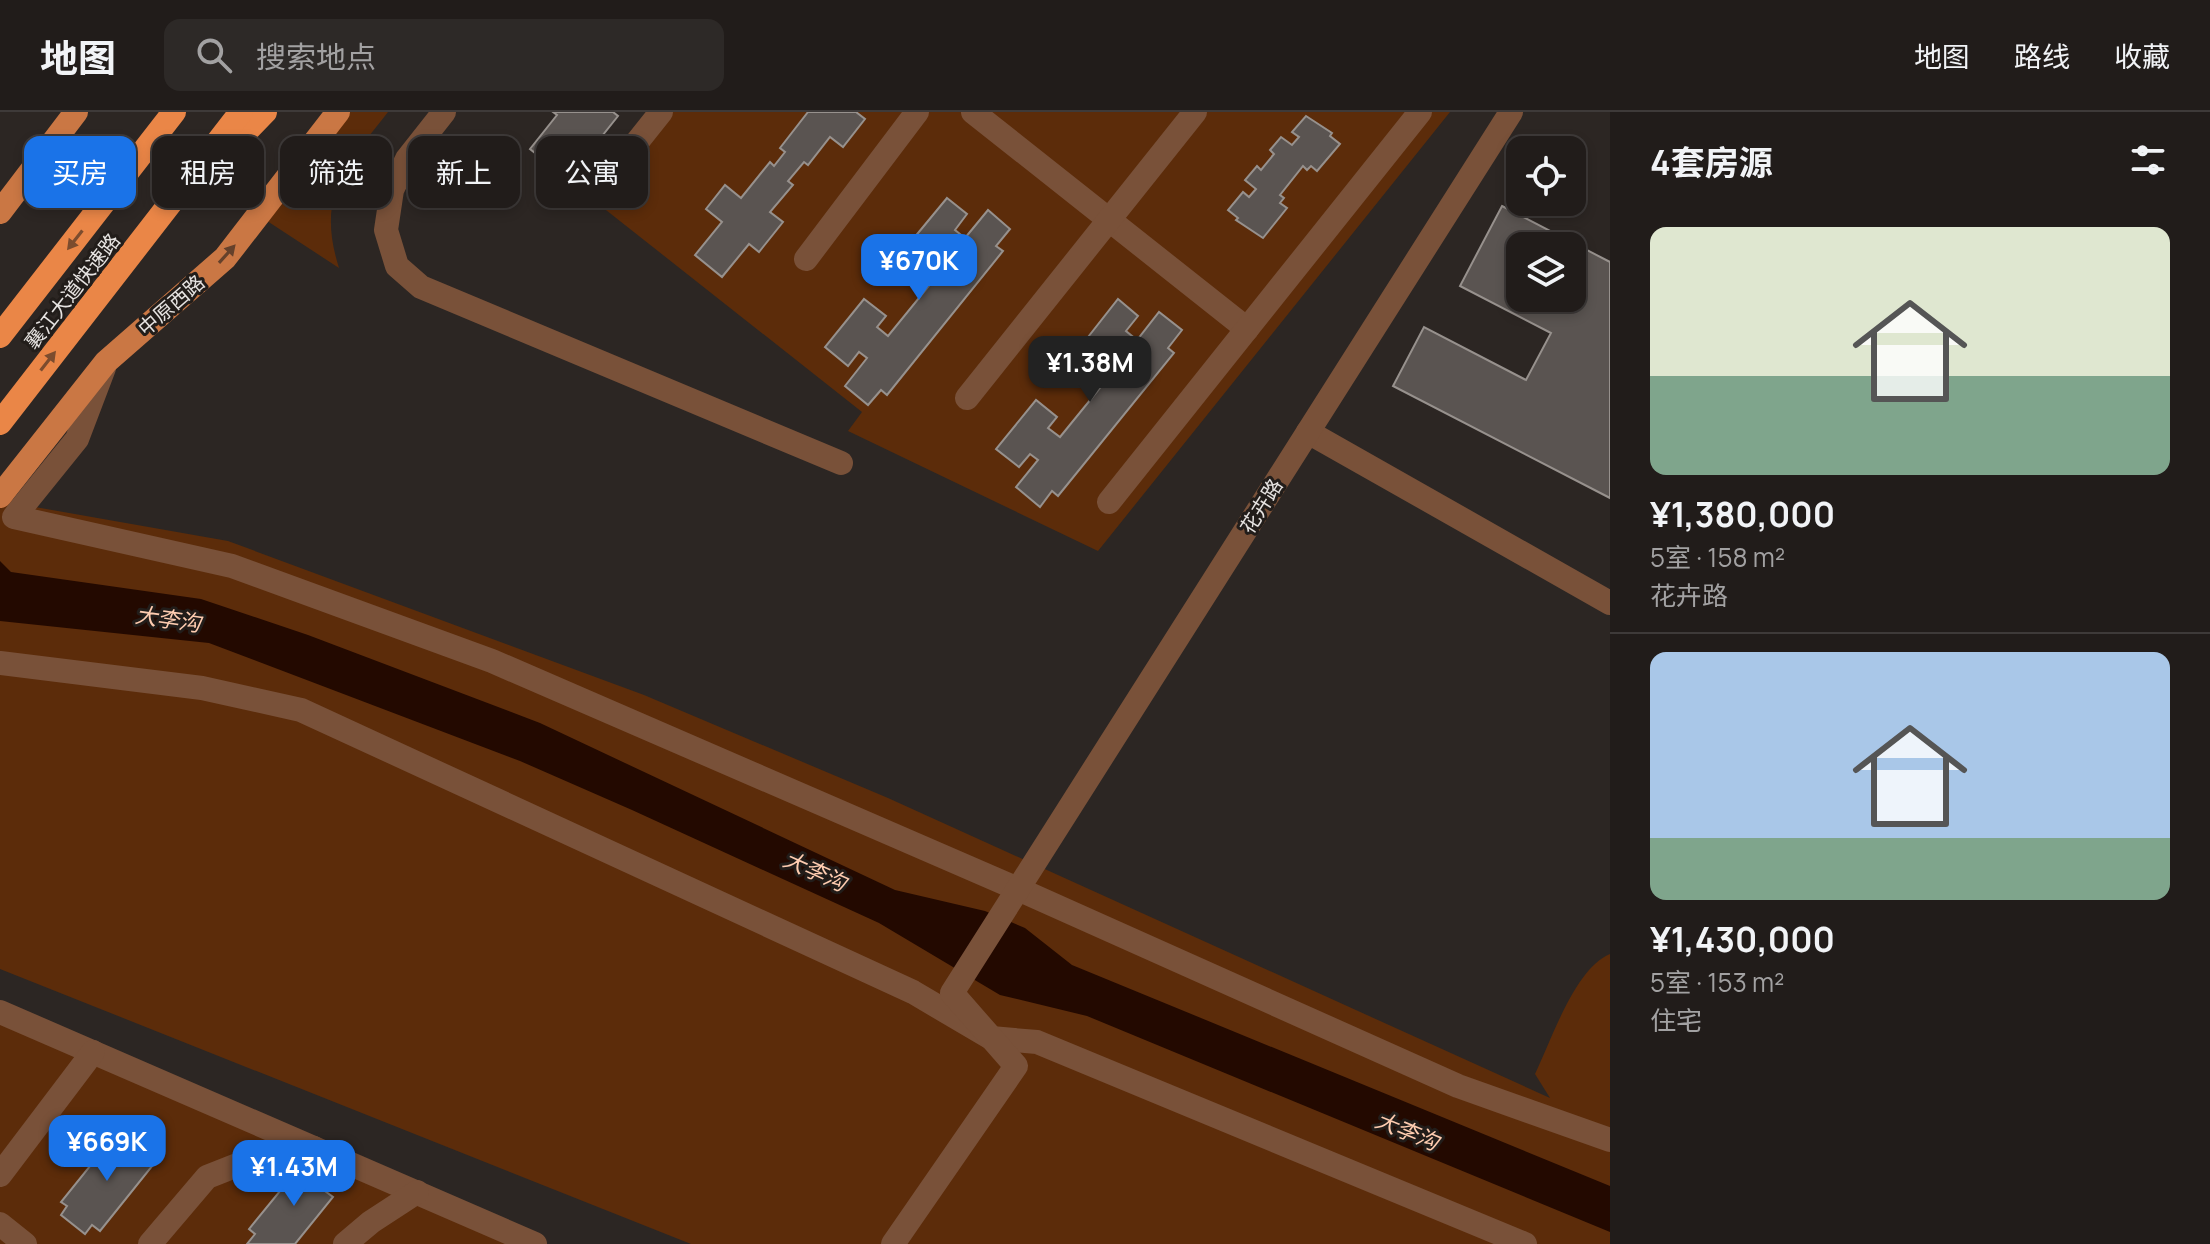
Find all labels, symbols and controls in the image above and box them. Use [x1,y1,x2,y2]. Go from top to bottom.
search box [164,19,724,91]
text: 地图 [40,31,116,83]
icon: search [192,33,236,77]
text: 搜索地点 [256,36,376,77]
text: 地图 [1914,37,1970,75]
text: 路线 [2014,37,2070,75]
text: 收藏 [2114,37,2170,75]
chip: 买房 [24,136,136,208]
chip: 租房 [152,136,264,208]
chip: 筛选 [280,136,392,208]
chip: 新上 [408,136,520,208]
chip: 公寓 [536,136,648,208]
map controls [1506,136,1586,312]
button: locate [1506,136,1586,216]
icon: filters [2126,138,2170,182]
text: 4套房源 [1650,139,1773,185]
street label: 襄江大道快速路 [18,228,126,354]
one-way arrow [67,230,83,250]
button: layers [1506,232,1586,312]
pin: ¥670K [863,234,975,302]
text: ¥670K [879,242,959,278]
one-way arrow [218,244,235,264]
street label: 中原西路 [132,269,210,341]
icon: home [1838,279,1982,423]
pin: ¥1.38M [1025,336,1155,404]
text: ¥1.38M [1046,344,1134,380]
one-way arrow [39,351,55,372]
street label: 花卉路 [1234,473,1288,539]
text: ¥1,380,000 [1650,491,1835,537]
text: 5室 · 158 m² [1650,539,1785,575]
text: 花卉路 [1650,577,1728,613]
water label: 大李沟 [133,600,205,639]
icon: home [1838,704,1982,848]
water label: 大李沟 [779,844,853,899]
text: ¥1,430,000 [1650,916,1835,962]
text: 5室 · 153 m² [1650,964,1785,1000]
text: 住宅 [1650,1002,1702,1038]
water label: 大李沟 [1371,1105,1445,1158]
pin: ¥669K [51,1115,163,1183]
text: ¥669K [67,1123,147,1159]
pin: ¥1.43M [229,1140,359,1208]
text: ¥1.43M [250,1148,338,1184]

